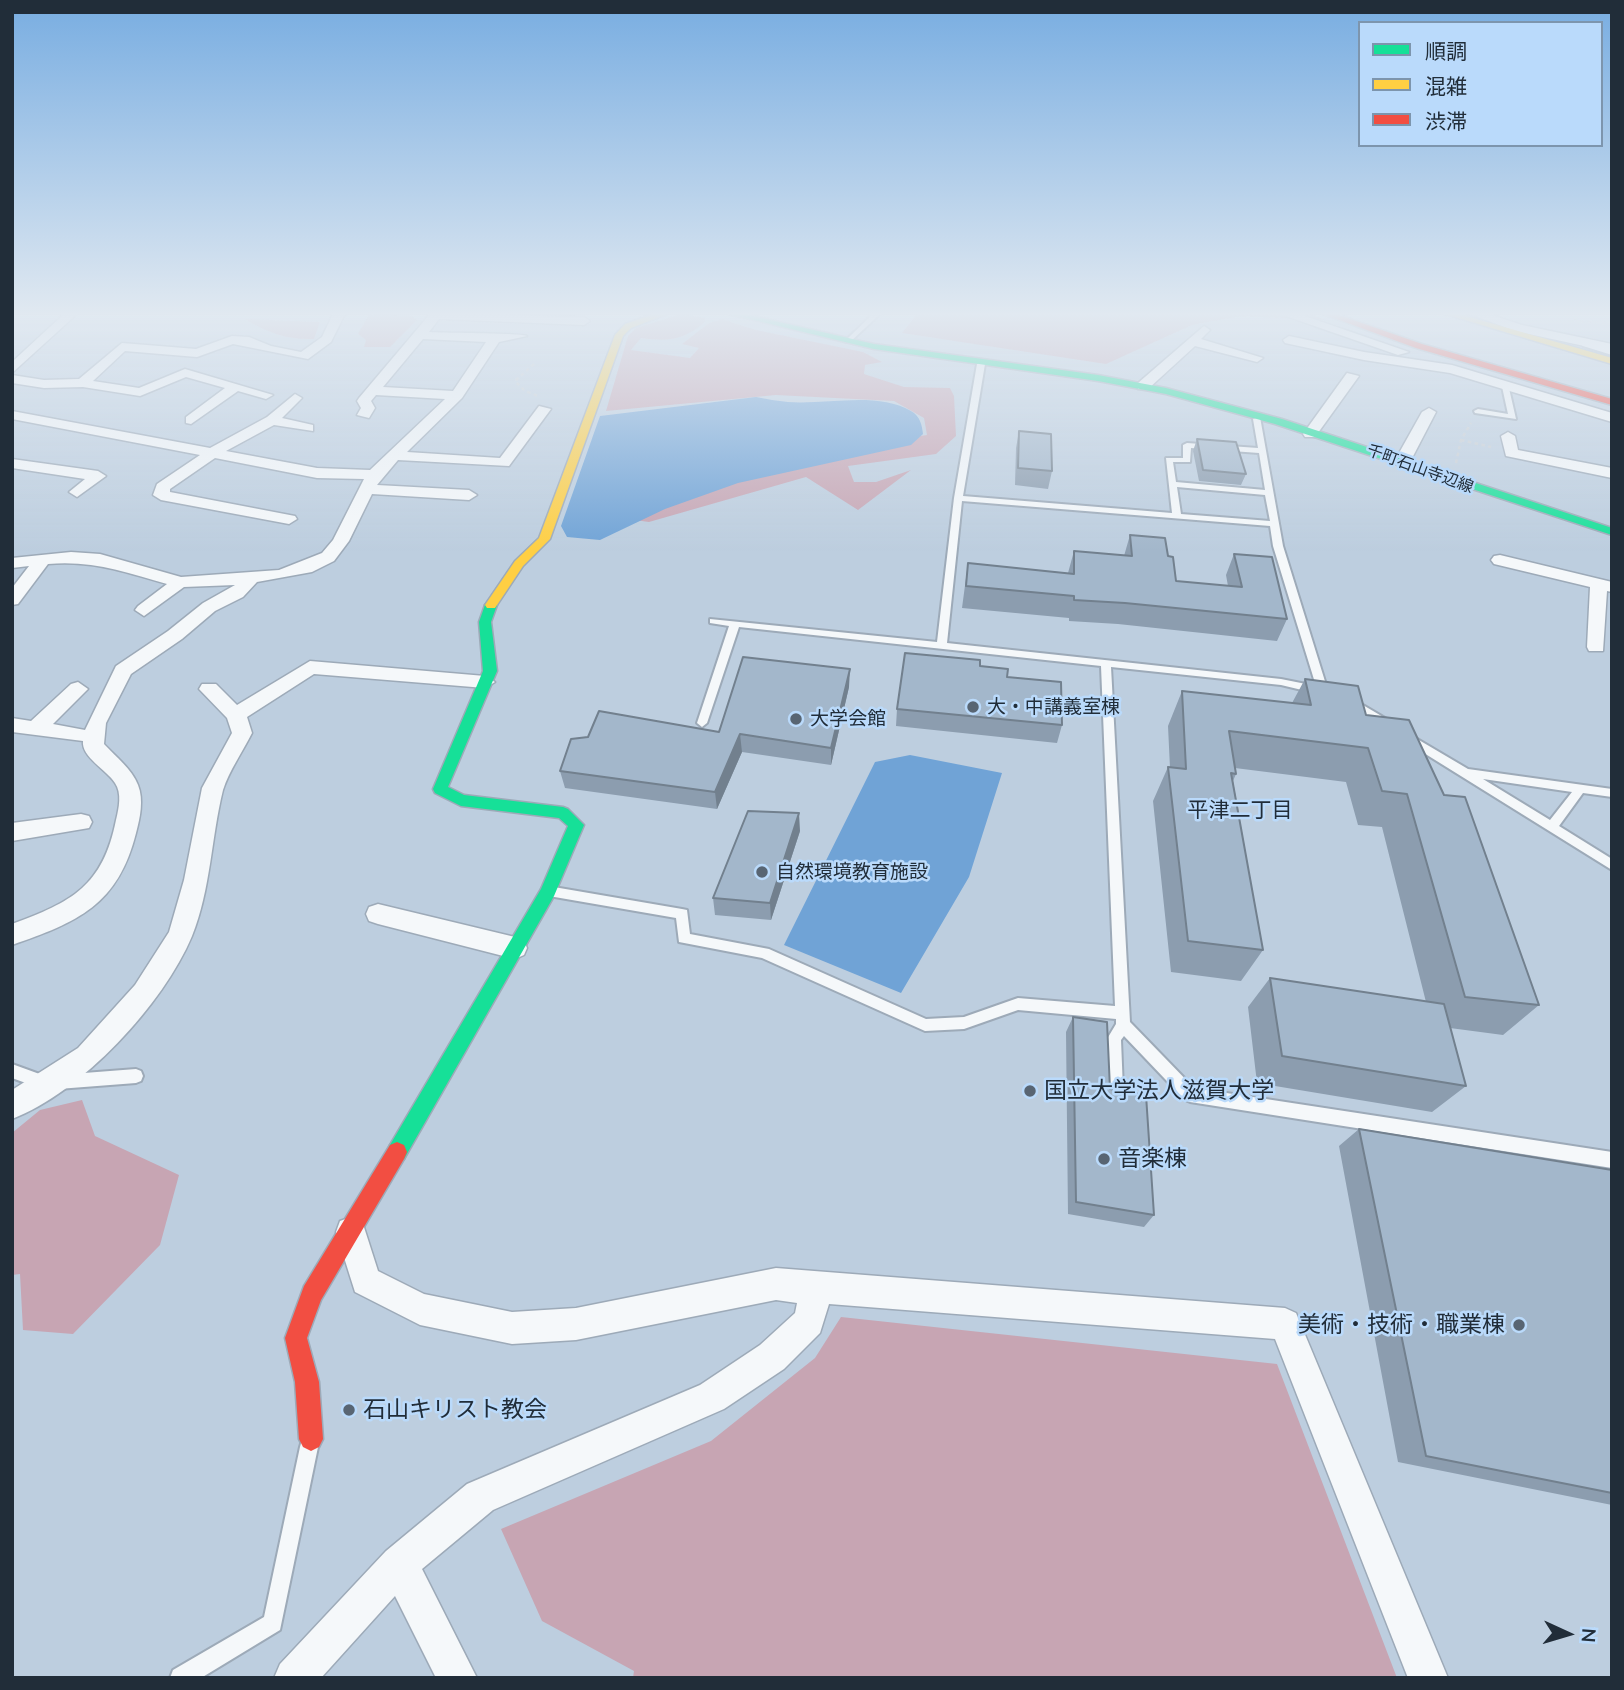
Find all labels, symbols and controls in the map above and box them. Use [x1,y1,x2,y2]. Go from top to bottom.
legend [1358,21,1603,147]
text: 順調 [1425,38,1467,64]
text: 混雑 [1425,73,1467,99]
text: 渋滞 [1425,108,1467,134]
street label: 千町石山寺辺線 [1364,441,1476,497]
place label: 大・中講義室棟 [987,696,1120,718]
marker: 大・中講義室棟 [965,699,981,715]
place label: 大学会館 [810,708,886,730]
marker: 大学会館 [788,711,804,727]
district label: 平津二丁目 [1188,798,1292,824]
place label: 自然環境教育施設 [776,861,928,883]
marker: 自然環境教育施設 [754,864,770,880]
place label: 国立大学法人滋賀大学 [1044,1077,1274,1105]
marker: 国立大学法人滋賀大学 [1022,1083,1038,1099]
place label: 音楽棟 [1118,1145,1187,1173]
marker: 音楽棟 [1096,1151,1112,1167]
place label: 美術・技術・職業棟 [1298,1311,1505,1339]
marker: 美術・技術・職業棟 [1511,1317,1527,1333]
place label: 石山キリスト教会 [363,1396,547,1424]
marker: 石山キリスト教会 [341,1402,357,1418]
north arrow [1533,1599,1603,1669]
text: N [1576,1627,1601,1643]

